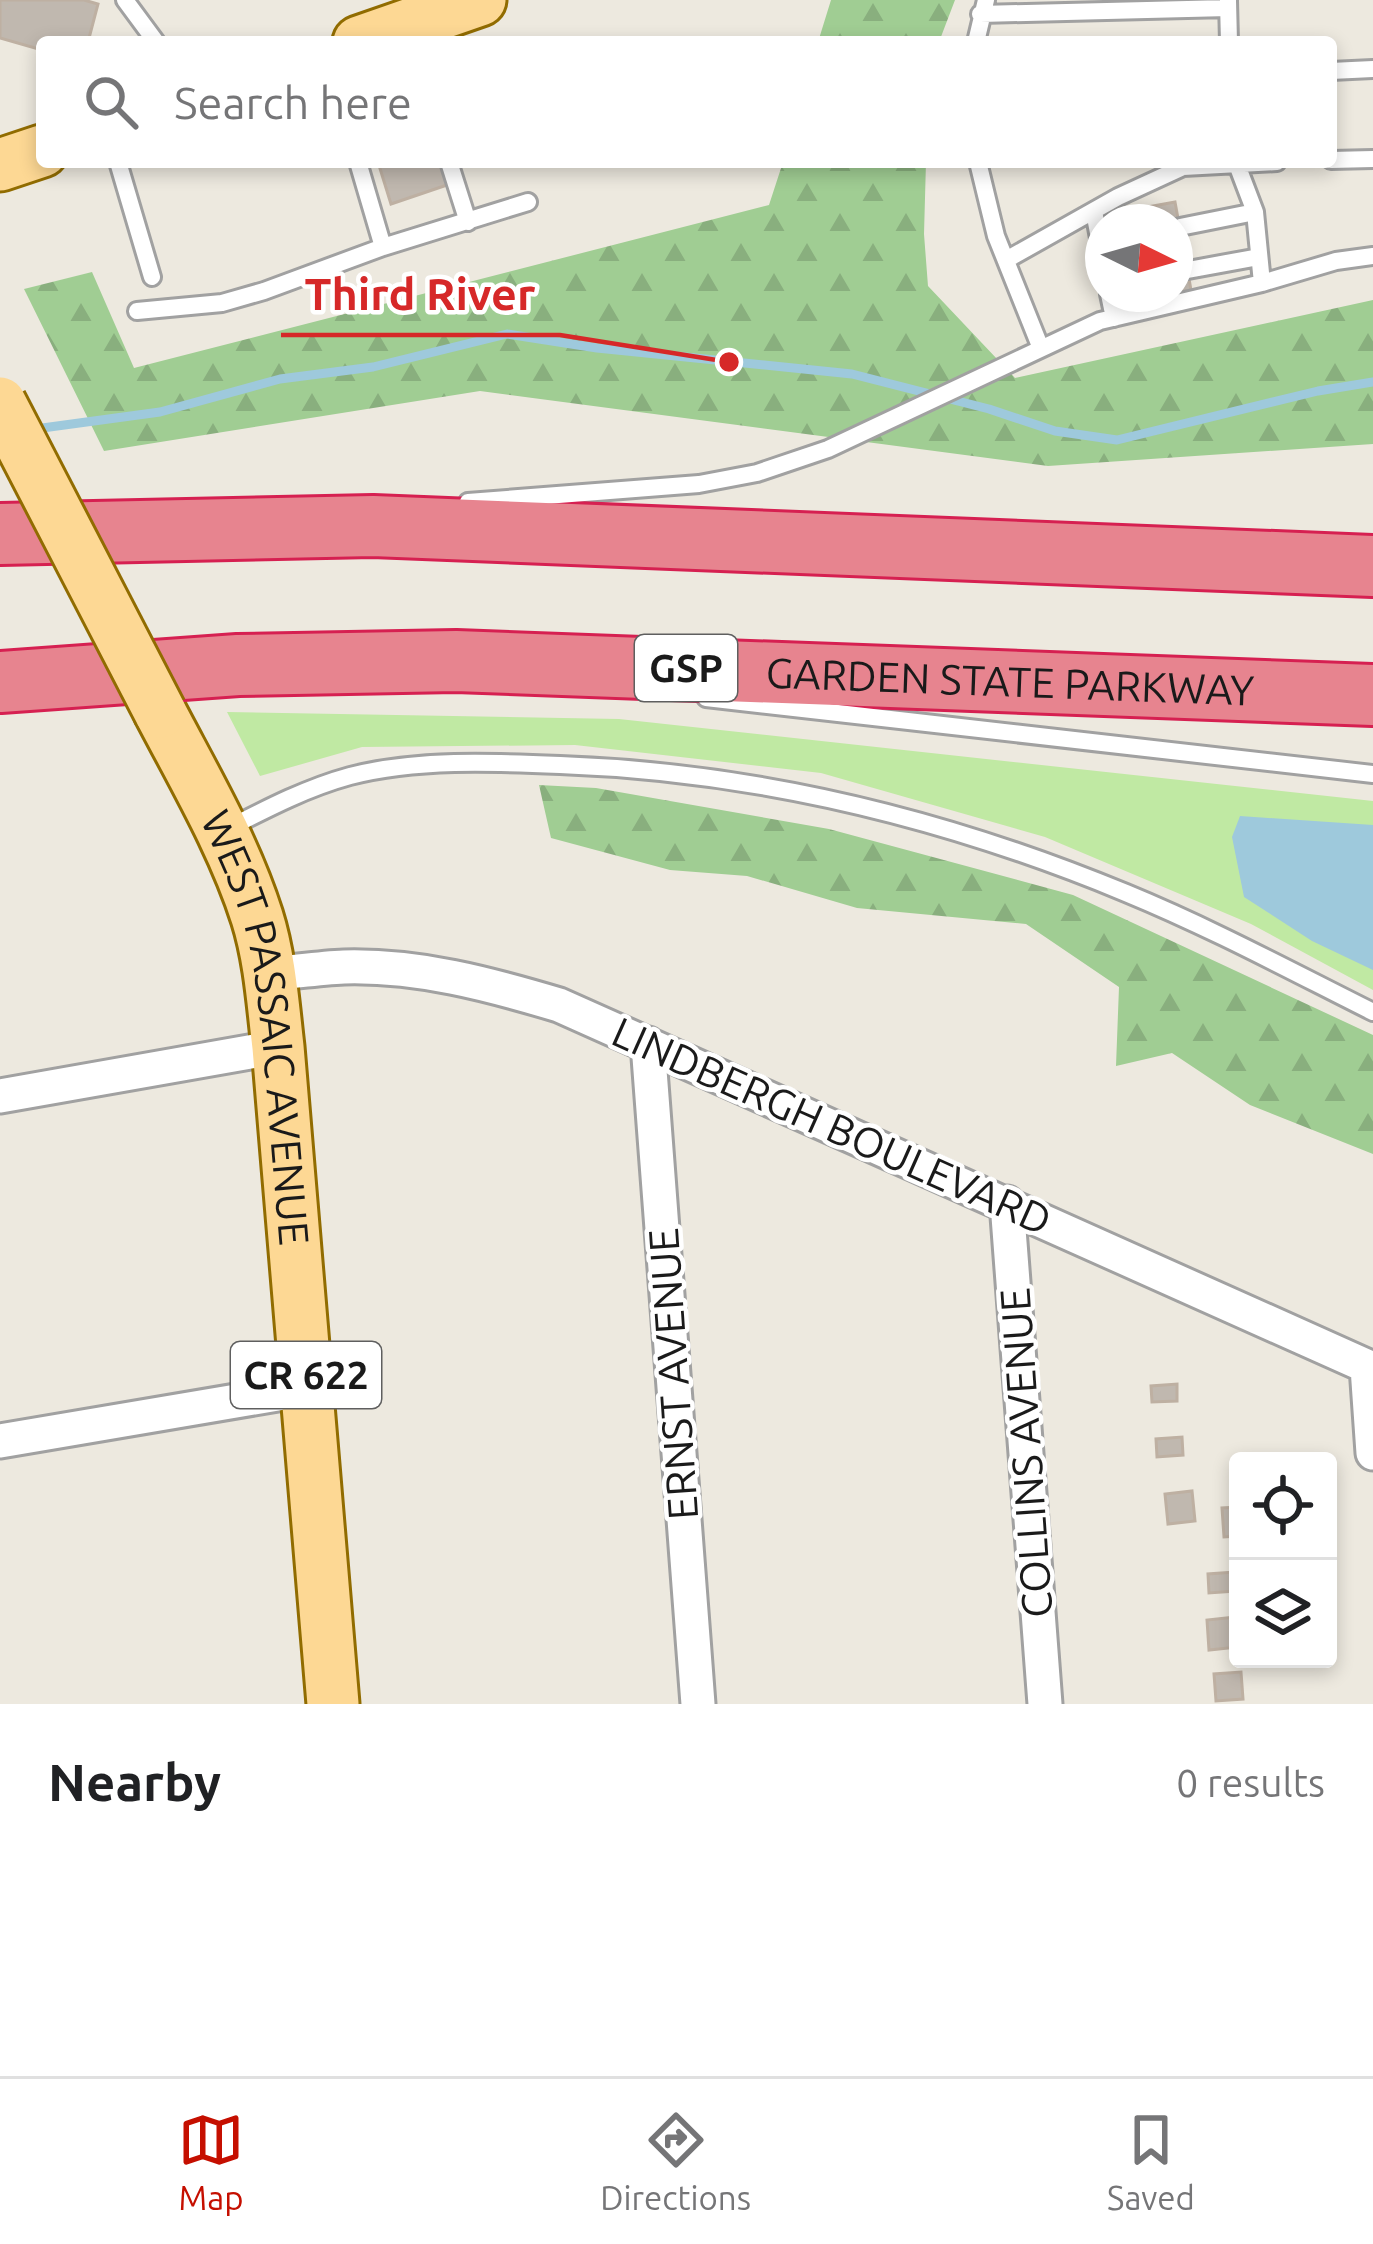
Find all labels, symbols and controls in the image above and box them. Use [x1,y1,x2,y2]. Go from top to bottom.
search box [36,36,1337,168]
icon: search [78,69,144,135]
text: Search here [174,77,412,128]
north arrow [1085,204,1193,312]
callout: Third River [281,254,560,335]
text: Third River [304,268,536,319]
road number: GSP [635,635,737,701]
street label: GARDEN STATE PARKWAY [765,649,1255,714]
street label: WEST PASSAIC AVENUE [193,803,319,1247]
street label: LINDBERGH BOULEVARD [606,1007,1059,1244]
street label: ERNST AVENUE [639,1227,706,1521]
street label: COLLINS AVENUE [991,1287,1060,1620]
road number: CR 622 [231,1342,381,1408]
map controls [1229,1452,1337,1668]
button: locate [1229,1452,1337,1560]
button: layers [1229,1560,1337,1668]
text: Nearby [48,1753,221,1811]
text: 0 results [1176,1761,1325,1804]
tab: Map [178,2107,244,2216]
tab: Directions [600,2107,751,2216]
tab: Saved [1107,2107,1195,2216]

